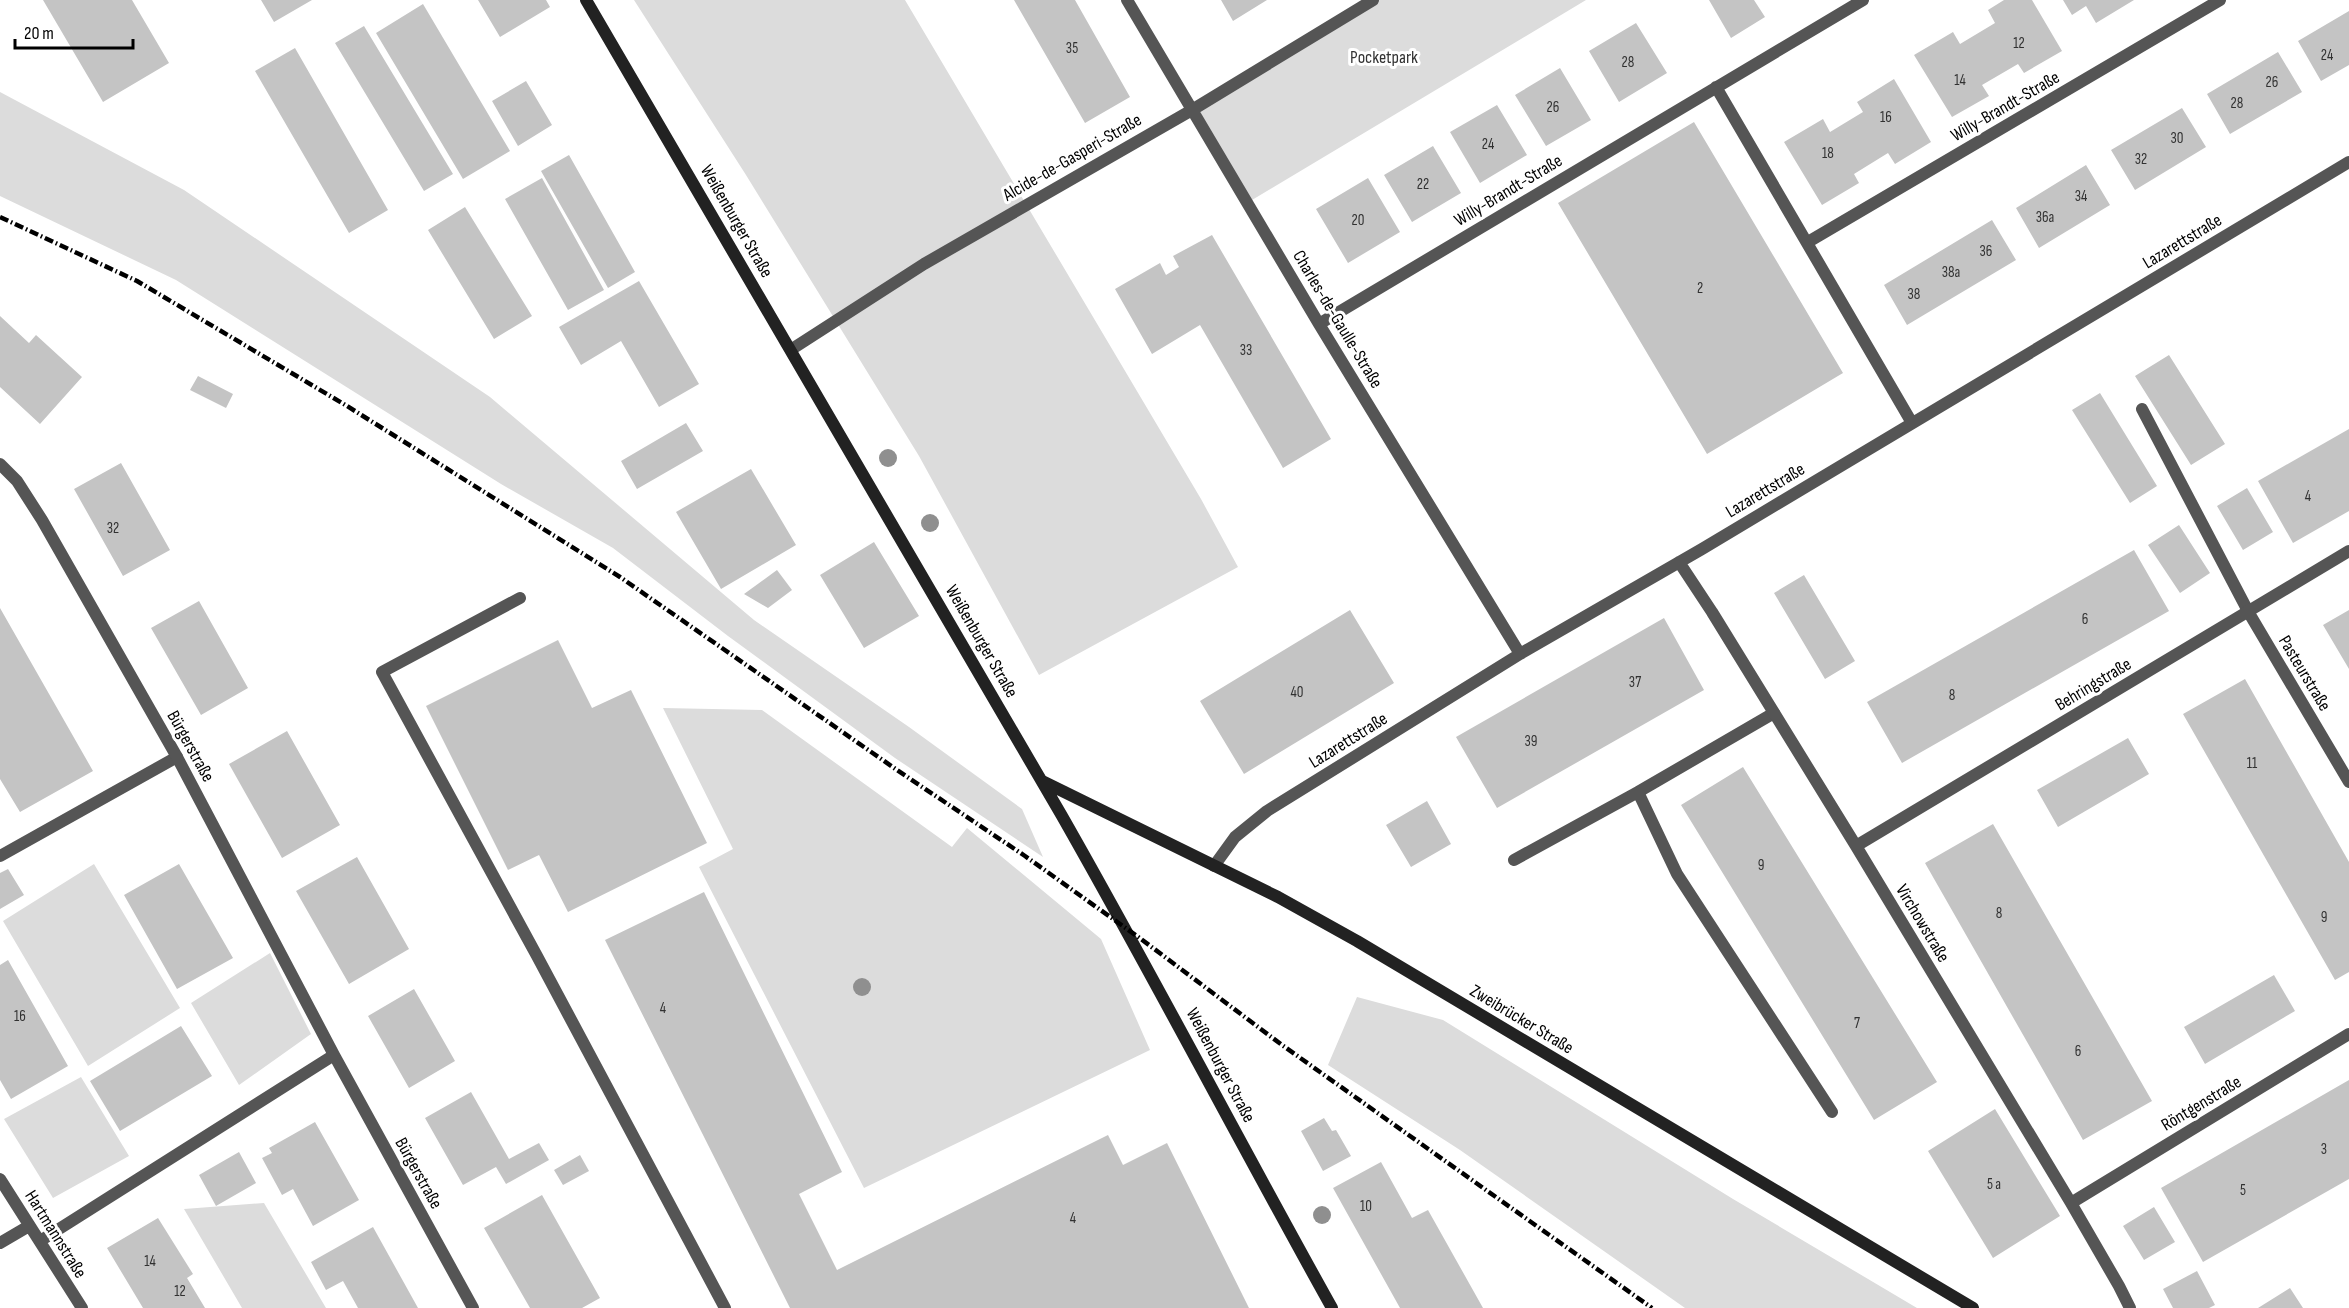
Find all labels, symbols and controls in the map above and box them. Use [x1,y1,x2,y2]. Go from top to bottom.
scale bar [15,12,134,50]
text: 20 m [24,23,54,44]
house number: 12 [2013,34,2025,53]
house number: 35 [1066,39,1078,58]
house number: 24 [2321,46,2333,65]
park label: Pocketpark [1350,47,1418,68]
house number: 28 [1622,53,1634,72]
street label: Willy-Brandt-Straße [1947,67,2063,146]
house number: 14 [1954,71,1966,90]
house number: 26 [2266,73,2278,92]
house number: 28 [2231,94,2243,113]
house number: 26 [1547,98,1559,117]
house number: 16 [1880,108,1892,127]
street label: Alcide-de-Gasperi-Straße [998,109,1145,206]
house number: 30 [2171,129,2183,148]
house number: 24 [1482,135,1494,154]
house number: 18 [1822,144,1834,163]
street label: Willy-Brandt-Straße [1451,150,1566,231]
house number: 32 [2135,150,2147,169]
street label: Weißenburger Straße [696,161,777,281]
house number: 22 [1417,175,1429,194]
house number: 34 [2075,187,2087,206]
house number: 36a [2036,208,2055,227]
street label: Lazarettstraße [2139,210,2226,273]
house number: 20 [1352,211,1364,230]
house number: 36 [1980,242,1992,261]
street label: Charles-de-Gaulle-Straße [1288,247,1387,392]
house number: 38a [1942,263,1961,282]
house number: 2 [1697,279,1703,298]
house number: 38 [1908,285,1920,304]
house number: 33 [1240,341,1252,360]
street label: Lazarettstraße [1722,459,1809,522]
house number: 4 [2305,487,2311,506]
house number: 32 [107,519,119,538]
street label: Weißenburger Straße [941,581,1022,701]
house number: 6 [2082,610,2088,629]
street label: Pasteurstraße [2274,632,2335,715]
street label: Behringstraße [2051,654,2135,715]
house number: 37 [1629,673,1641,692]
house number: 40 [1291,683,1303,702]
house number: 8 [1949,686,1955,705]
street label: Bürgerstraße [162,707,219,785]
street label: Lazarettstraße [1305,708,1391,773]
house number: 39 [1525,732,1537,751]
house number: 11 [2247,754,2258,773]
house number: 9 [1758,856,1764,875]
street label: Virchowstraße [1891,880,1954,966]
house number: 8 [1996,904,2002,923]
house number: 9 [2321,908,2327,927]
street label: Zweibrücker Straße [1466,980,1577,1059]
house number: 4 [660,999,666,1018]
street label: Weißenburger Straße [1182,1005,1259,1126]
house number: 16 [14,1007,26,1026]
house number: 7 [1854,1014,1860,1033]
house number: 6 [2075,1042,2081,1061]
street label: Röntgenstraße [2157,1071,2245,1135]
street label: Bürgerstraße [390,1134,447,1212]
house number: 3 [2321,1140,2327,1159]
house number: 5 a [1987,1175,2001,1194]
house number: 5 [2240,1181,2246,1200]
street label: Hartmannstraße [20,1187,91,1282]
house number: 10 [1360,1197,1372,1216]
house number: 4 [1070,1209,1076,1228]
house number: 14 [144,1252,156,1271]
house number: 12 [174,1282,186,1301]

